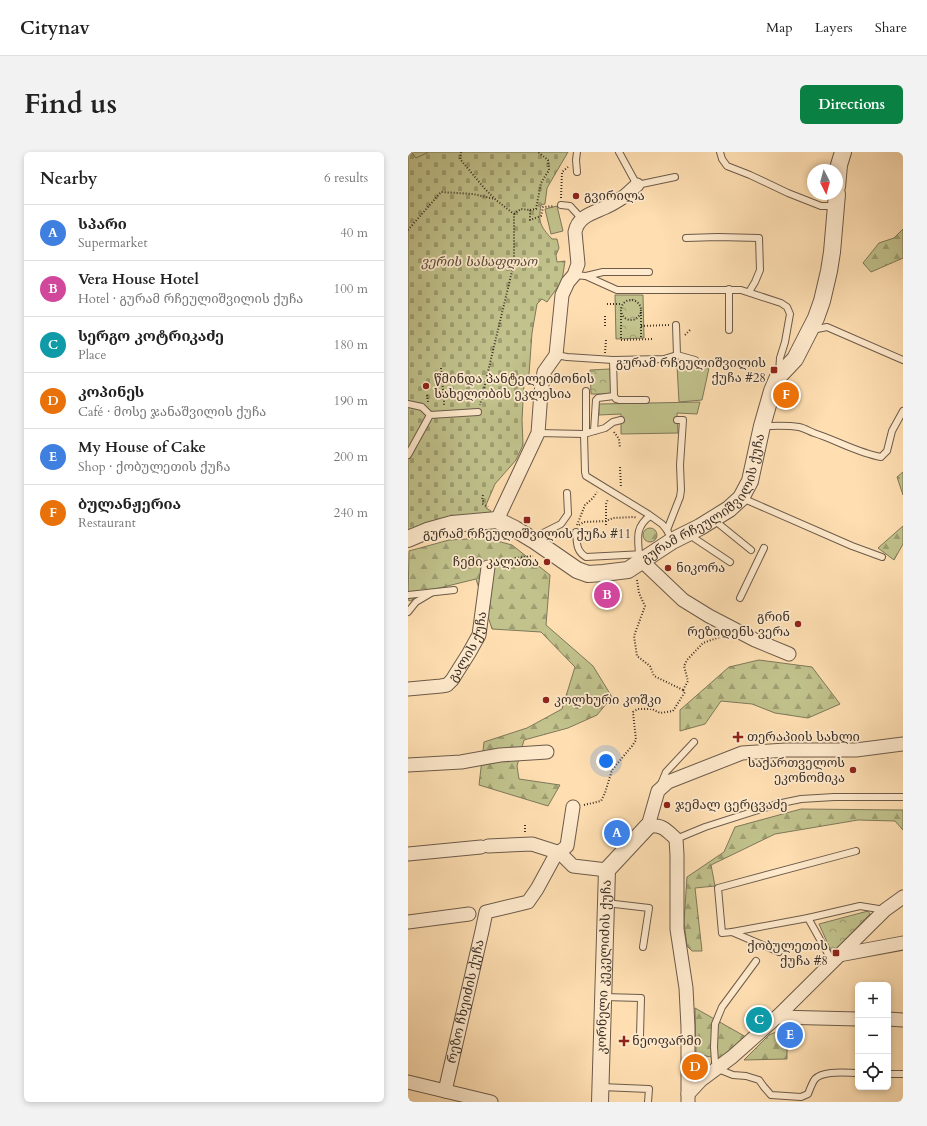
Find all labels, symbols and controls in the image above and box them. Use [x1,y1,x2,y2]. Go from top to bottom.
text: Citynav [20,15,90,41]
text: Map [766,18,793,37]
text: Layers [815,18,853,37]
text: Share [875,18,907,37]
text: Find us [24,85,117,123]
button: Directions [800,85,903,124]
north arrow [807,164,843,200]
text: Nearby [40,167,97,190]
text: 6 results [324,169,368,187]
place label: გვირილა [584,187,645,205]
marker: გვირილა [571,191,581,201]
text: სპარი [78,214,127,234]
text: A [48,224,58,242]
text: 40 m [340,224,368,242]
text: Supermarket [78,234,148,252]
park label: ვერის სასაფლაო [421,253,537,271]
text: Vera House Hotel [78,269,199,289]
text: B [48,280,58,298]
text: 100 m [334,280,368,298]
text: Hotel · გურამ რჩეულიშვილის ქუჩა [78,290,303,308]
text: სერგო კოტრიკაძე [78,326,224,346]
text: C [48,336,58,354]
text: 180 m [334,336,368,354]
text: Place [78,346,106,364]
place label: გურამ რჩეულიშვილის ქუჩა #28 [616,354,766,387]
marker: გურამ რჩეულიშვილის ქუჩა #28 [769,365,779,375]
place label: წმინდა პანტელეიმონის სახელობის ეკლესია [434,370,594,403]
pin: F [773,380,799,410]
marker: წმინდა პანტელეიმონის სახელობის ეკლესია [421,381,431,391]
text: კოპინეს [78,382,144,402]
text: D [47,392,59,410]
text: 190 m [334,392,368,410]
text: Café · მოსე ჯანაშვილის ქუჩა [78,403,266,421]
street label: გურამ რჩეულიშვილის ქუჩა [638,432,769,568]
text: My House of Cake [78,437,206,457]
text: E [49,448,57,466]
text: 200 m [334,448,368,466]
text: Shop · ქობულეთის ქუჩა [78,458,230,476]
text: ბულანჟერია [78,494,181,514]
text: F [49,504,57,522]
text: 240 m [334,504,368,522]
text: Restaurant [78,514,136,532]
marker: გურამ რჩეულიშვილის ქუჩა #11 [522,515,532,525]
place label: გურამ რჩეულიშვილის ქუჩა #11 [423,525,631,543]
place label: ჩემი კალათა [453,553,539,571]
marker: ჩემი კალათა [542,557,552,567]
place label: ნიკორა [676,559,725,577]
marker: ნიკორა [663,563,673,573]
pin: B [594,580,620,610]
place label: გრინ რეზიდენს ვერა [687,608,790,641]
street label: გალის ქუჩა [444,610,491,685]
marker: გრინ რეზიდენს ვერა [793,619,803,629]
place label: კოლხური კოშკი [554,691,661,709]
marker: კოლხური კოშკი [541,695,551,705]
place label: თერაპიის სახლი [747,728,860,746]
marker: თერაპიის სახლი [732,731,744,743]
your location [596,751,616,771]
place label: საქართველოს ეკონომიკა [747,754,845,787]
marker: საქართველოს ეკონომიკა [848,765,858,775]
place label: ჯემალ ცერცვაძე [675,796,788,814]
marker: ჯემალ ცერცვაძე [662,800,672,810]
pin: A [604,818,630,848]
street label: კორნელი კეკელიძის ქუჩა [592,879,616,1055]
place label: ქობულეთის ქუჩა #8 [747,937,828,970]
street label: რეზო ჩხეიძის ქუჩა [443,938,489,1065]
marker: ქობულეთის ქუჩა #8 [831,948,841,958]
map controls [855,982,891,1090]
button: + [855,982,891,1018]
pin: C [746,1005,772,1035]
button: − [855,1018,891,1054]
pin: E [777,1020,803,1050]
place label: ნეოფარმი [632,1032,701,1050]
marker: ნეოფარმი [619,1036,629,1046]
pin: D [682,1052,708,1082]
button: locate [855,1054,891,1090]

